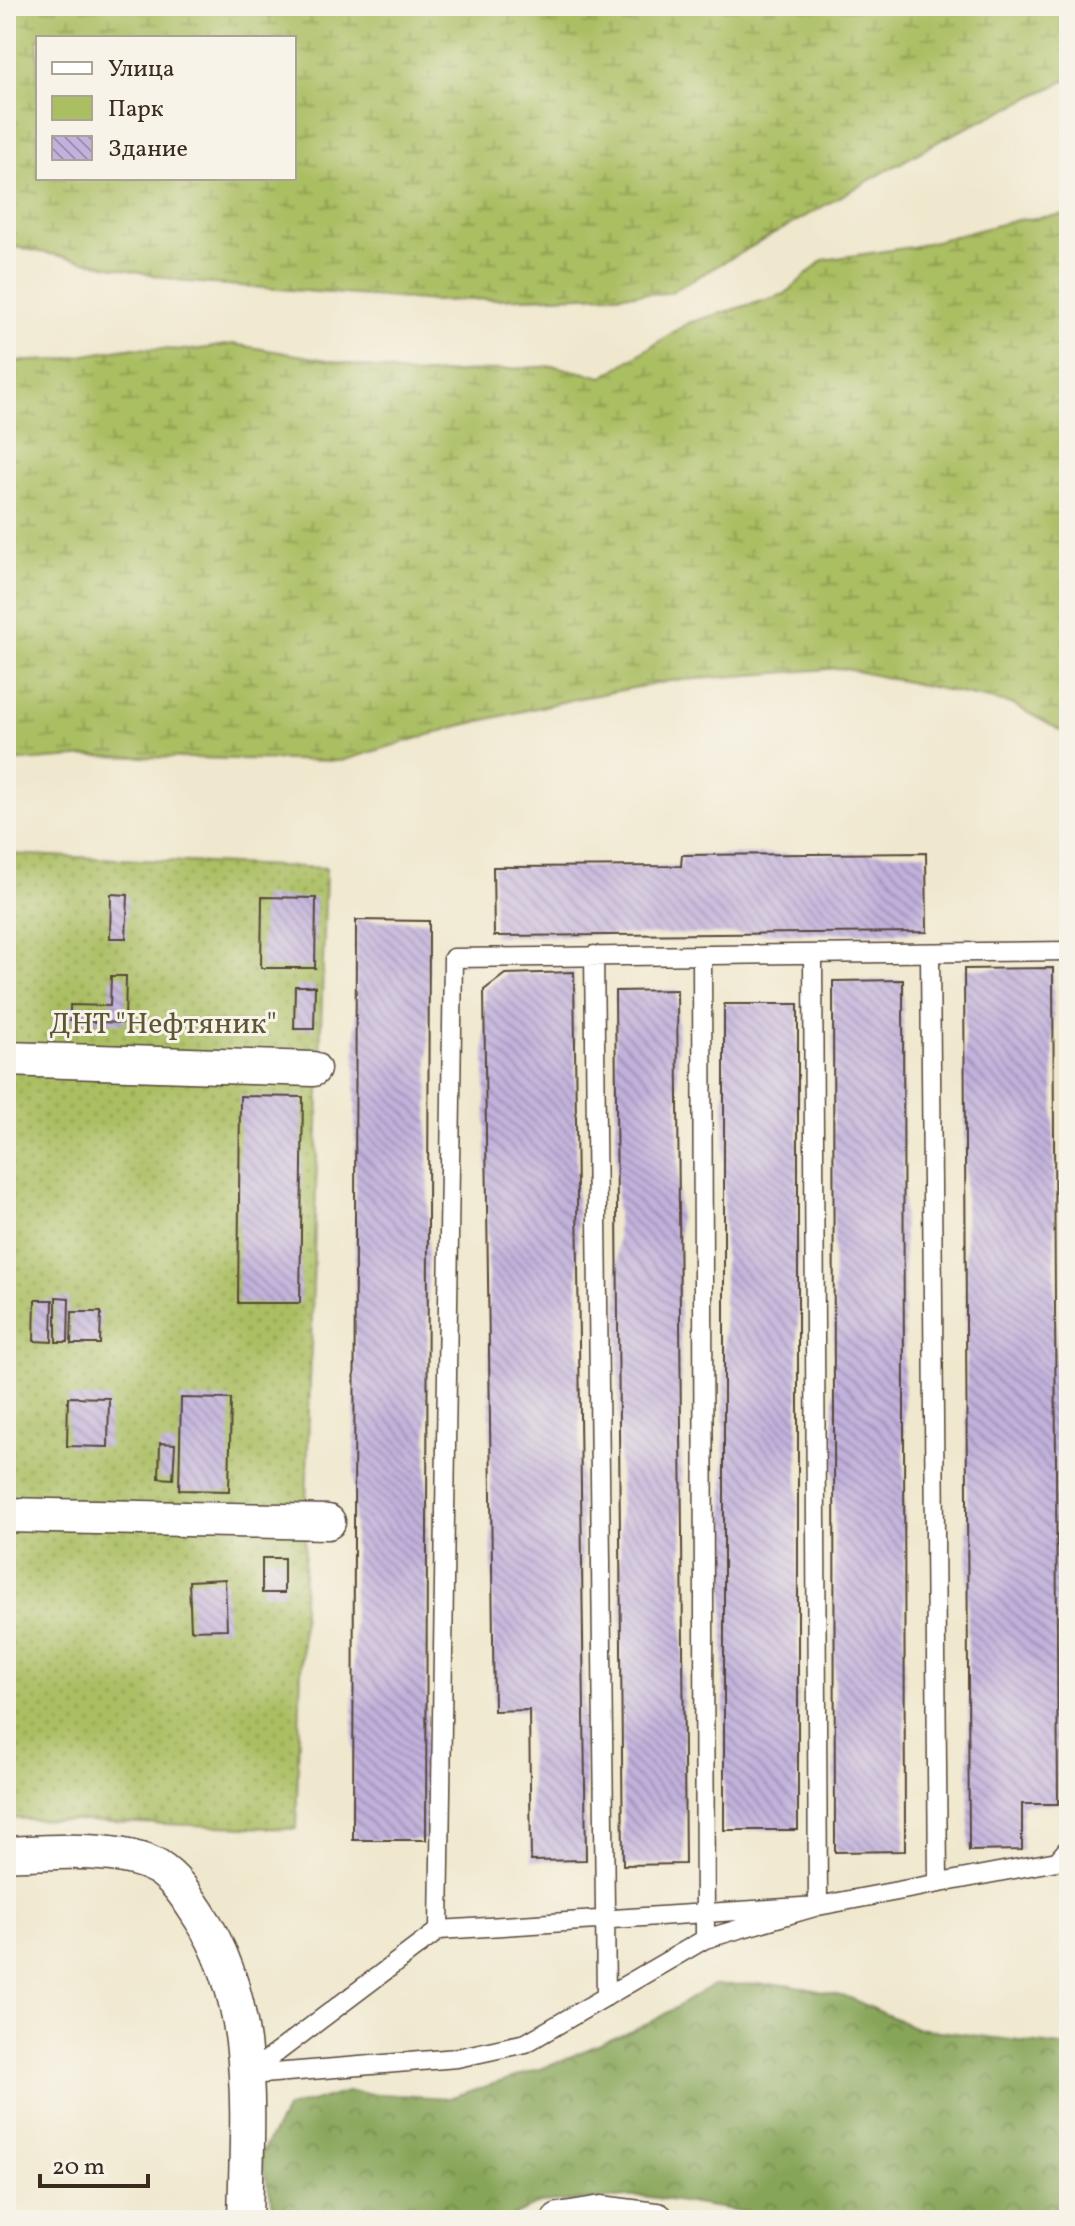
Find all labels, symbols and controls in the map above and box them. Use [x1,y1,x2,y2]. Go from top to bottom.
legend [36,36,296,180]
text: Улица [108,53,175,87]
text: Парк [108,93,164,127]
text: Здание [108,133,188,167]
park label: ДНТ "Нефтяник" [49,1004,277,1046]
scale bar [40,2138,148,2188]
text: 20 m [52,2151,105,2185]

